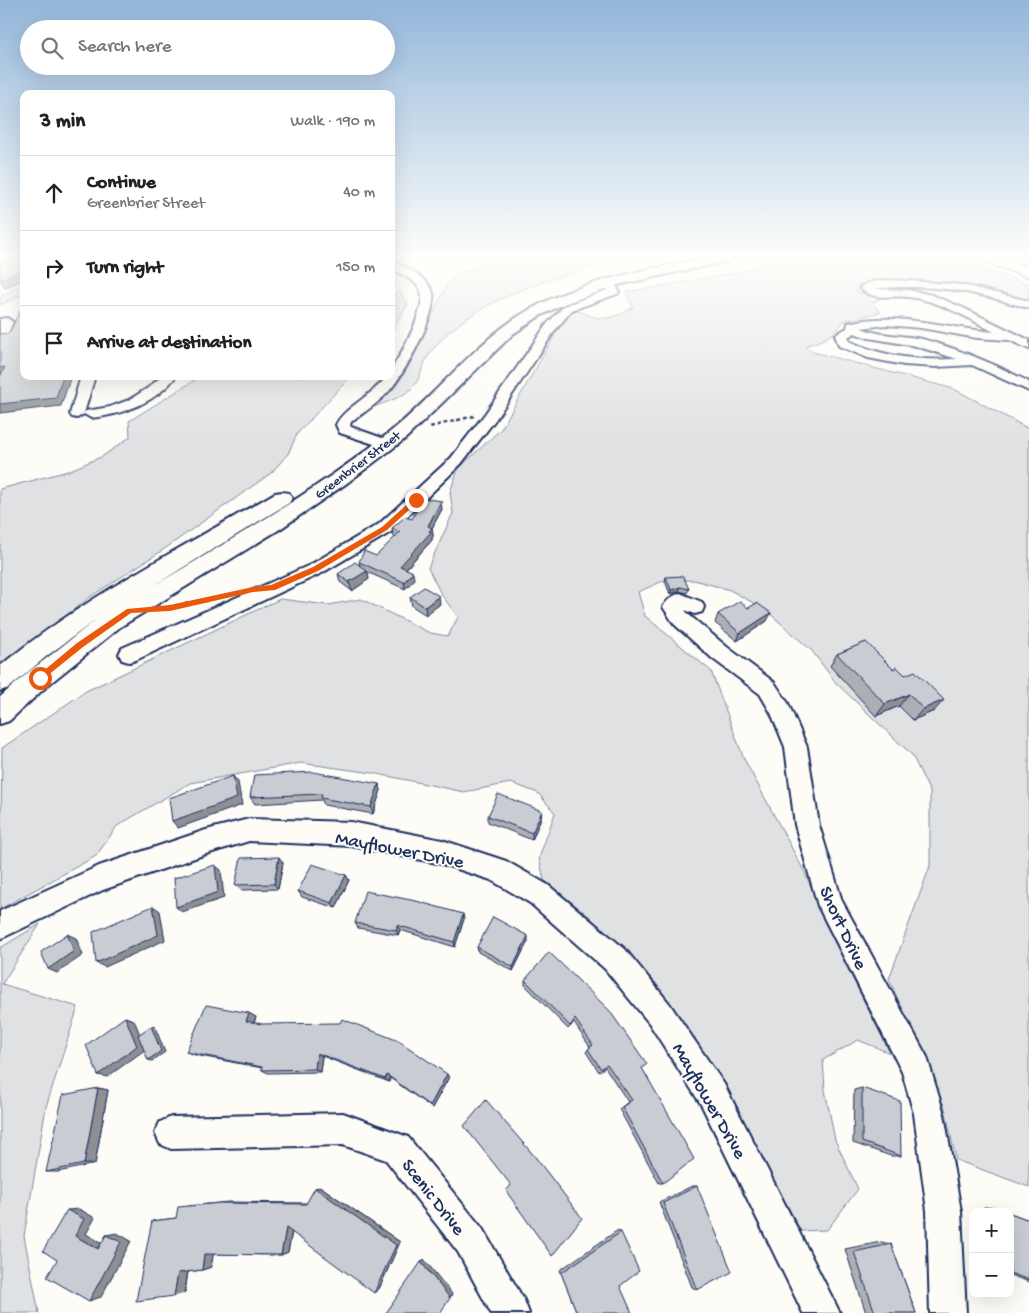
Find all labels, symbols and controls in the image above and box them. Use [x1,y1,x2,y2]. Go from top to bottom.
search box [20,20,395,75]
icon: search [38,34,66,62]
text: Search here [78,36,172,59]
text: 3 min [40,110,85,135]
text: Walk · 190 m [291,113,375,132]
text: Continue [87,172,156,195]
icon: ahead [40,179,68,207]
text: 40 m [343,184,375,203]
text: Greenbrier Street [87,195,205,214]
icon: right [40,254,68,282]
text: Turn right [87,257,163,280]
text: 150 m [336,259,375,278]
icon: arrive [40,329,68,357]
text: Arrive at destination [87,332,251,355]
street label: Greenbrier Street [312,427,406,504]
route end [405,489,428,512]
route start [29,667,52,690]
street label: Mayflower Drive [333,828,466,875]
street label: Short Drive [813,883,871,974]
street label: Mayflower Drive [665,1040,751,1164]
street label: Scenic Drive [395,1155,469,1241]
map controls [969,1208,1014,1298]
button: + [969,1208,1014,1253]
button: − [969,1253,1014,1298]

